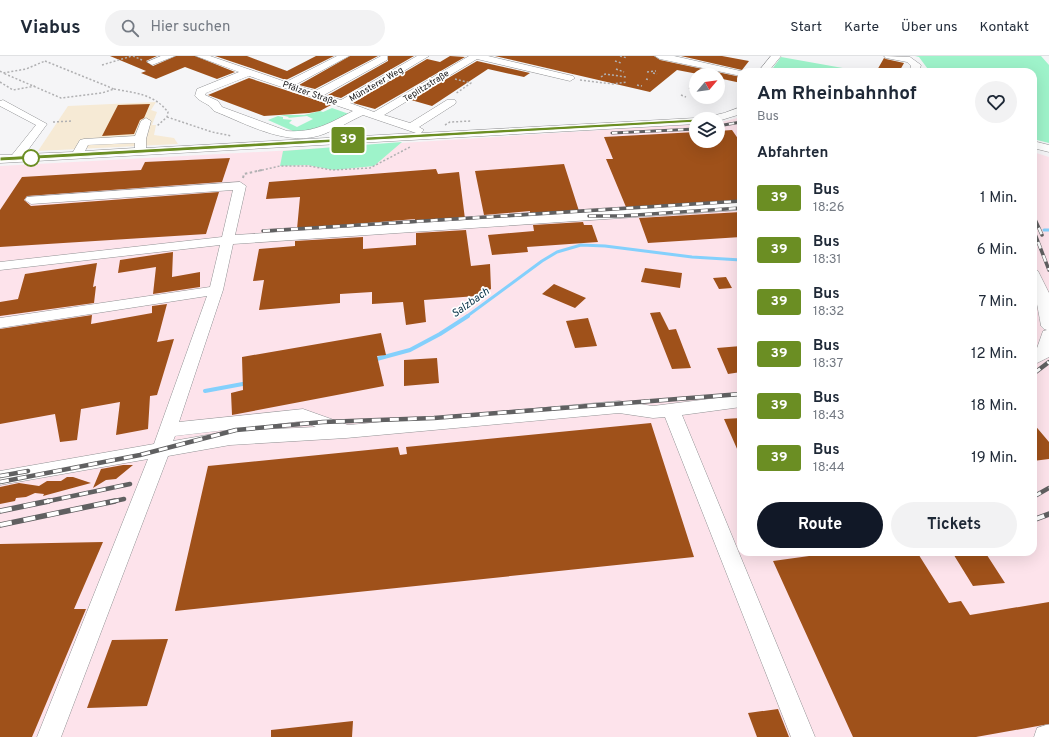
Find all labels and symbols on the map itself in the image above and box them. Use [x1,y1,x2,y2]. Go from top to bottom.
street label: Münsterer Weg [347,64,405,104]
street label: Teplitzstraße [401,68,451,105]
north arrow [689,68,725,104]
street label: Pfälzer Straße [281,79,339,108]
line badge: 39 [330,127,366,153]
unlabelled marker [22,149,40,167]
water label: Salzbach [449,285,492,321]

